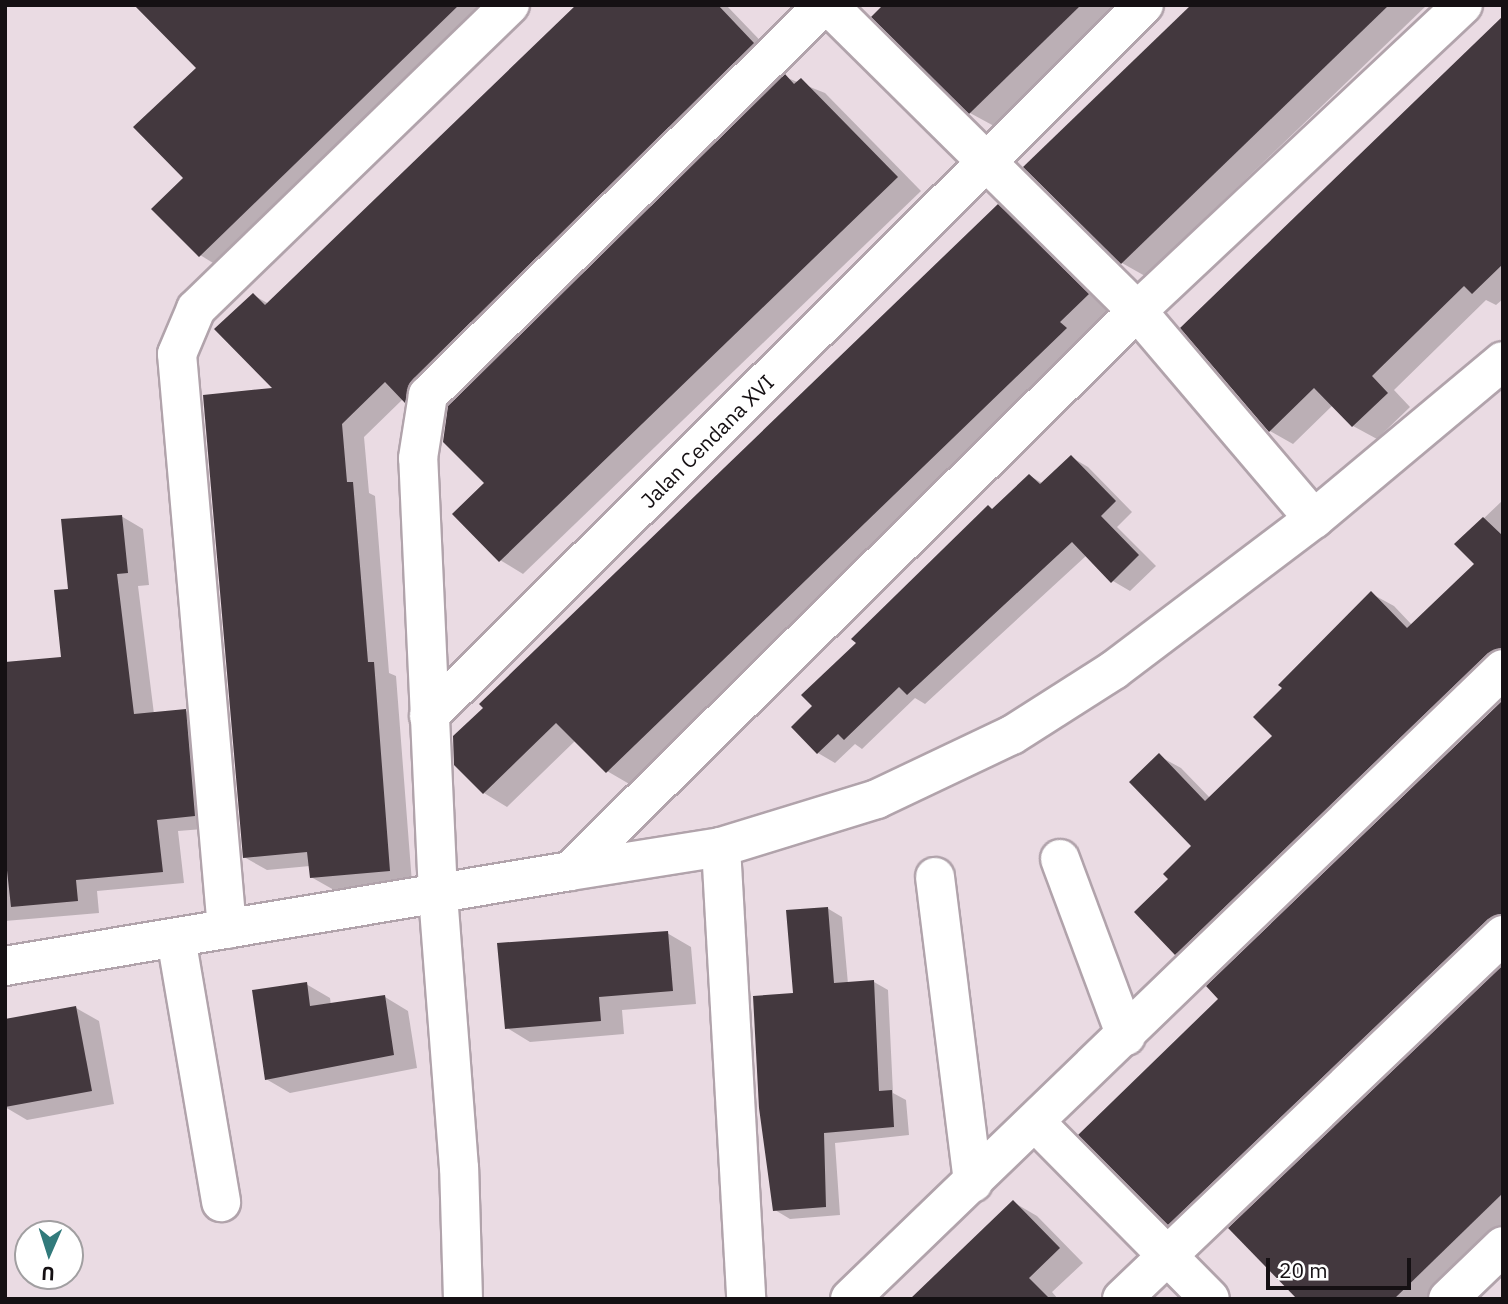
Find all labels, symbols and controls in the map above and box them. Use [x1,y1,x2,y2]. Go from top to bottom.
street label: Jalan Cendana XVI [635,369,779,513]
north arrow [14,1220,84,1290]
scale bar [1270,1244,1415,1288]
text: 20 m [1279,1256,1328,1284]
text: U [41,1262,55,1286]

